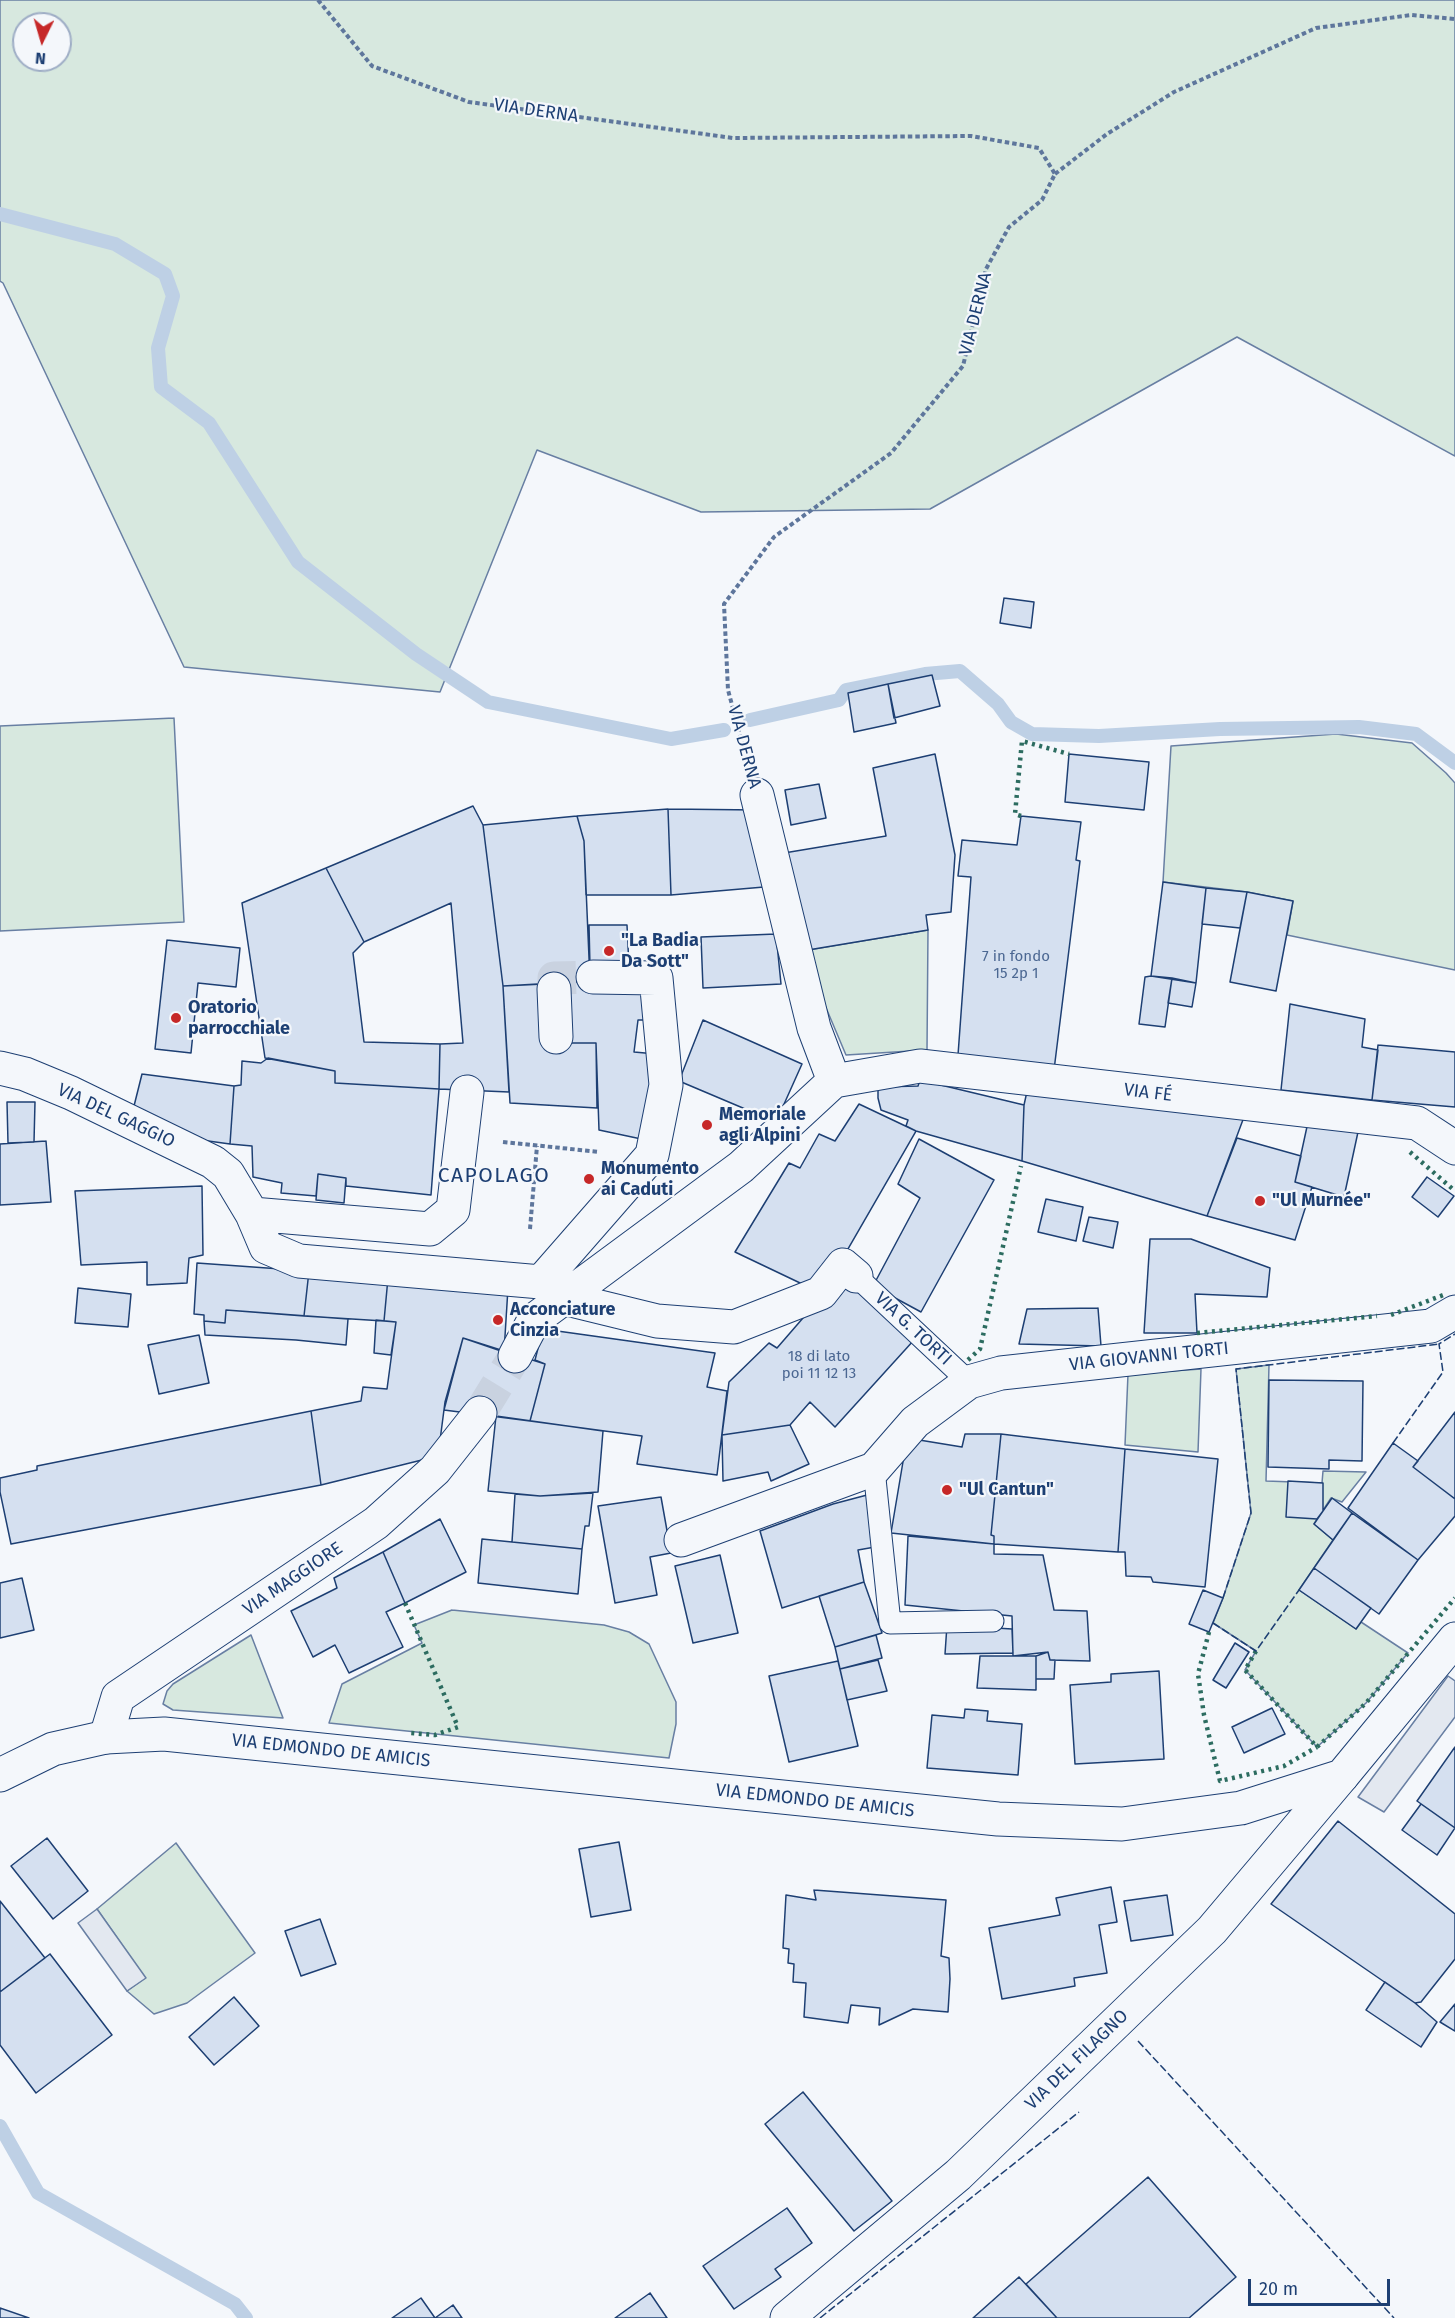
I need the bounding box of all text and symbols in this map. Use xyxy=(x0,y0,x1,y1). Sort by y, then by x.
north arrow xyxy=(12,12,72,72)
text: N xyxy=(34,49,47,68)
street label: VIA DERNA xyxy=(492,94,580,128)
street label: VIA DERNA xyxy=(955,270,997,358)
street label: VIA DERNA xyxy=(723,703,765,791)
place label: "La Badia Da Sott" xyxy=(621,930,699,972)
marker: "La Badia Da Sott" xyxy=(602,944,616,958)
house number: 7 in fondo 15 2p 1 xyxy=(982,948,1050,983)
place label: Oratorio parrocchiale xyxy=(188,997,290,1040)
marker: Oratorio parrocchiale xyxy=(169,1011,183,1025)
street label: VIA DEL GAGGIO xyxy=(54,1079,178,1153)
street label: VIA FÉ xyxy=(1122,1079,1174,1107)
place label: Memoriale agli Alpini xyxy=(719,1104,806,1146)
marker: Memoriale agli Alpini xyxy=(700,1118,714,1132)
place label: Monumento ai Caduti xyxy=(601,1158,699,1200)
district label: CAPOLAGO xyxy=(438,1163,550,1189)
marker: Monumento ai Caduti xyxy=(582,1172,596,1186)
place label: "Ul Murnée" xyxy=(1272,1190,1371,1212)
marker: "Ul Murnée" xyxy=(1253,1194,1267,1208)
street label: VIA G. TORTI xyxy=(870,1288,956,1370)
place label: Acconciature Cinzia xyxy=(510,1299,615,1342)
marker: Acconciature Cinzia xyxy=(491,1313,505,1327)
street label: VIA GIOVANNI TORTI xyxy=(1068,1338,1230,1376)
house number: 18 di lato poi 11 12 13 xyxy=(782,1348,856,1383)
place label: "Ul Cantun" xyxy=(959,1479,1054,1501)
marker: "Ul Cantun" xyxy=(940,1483,954,1497)
street label: VIA MAGGIORE xyxy=(239,1538,347,1620)
street label: VIA EDMONDO DE AMICIS xyxy=(231,1730,431,1772)
street label: VIA EDMONDO DE AMICIS xyxy=(715,1780,915,1822)
street label: VIA DEL FILAGNO xyxy=(1021,2005,1133,2115)
scale bar xyxy=(1251,2267,1394,2305)
text: 20 m xyxy=(1259,2278,1298,2300)

